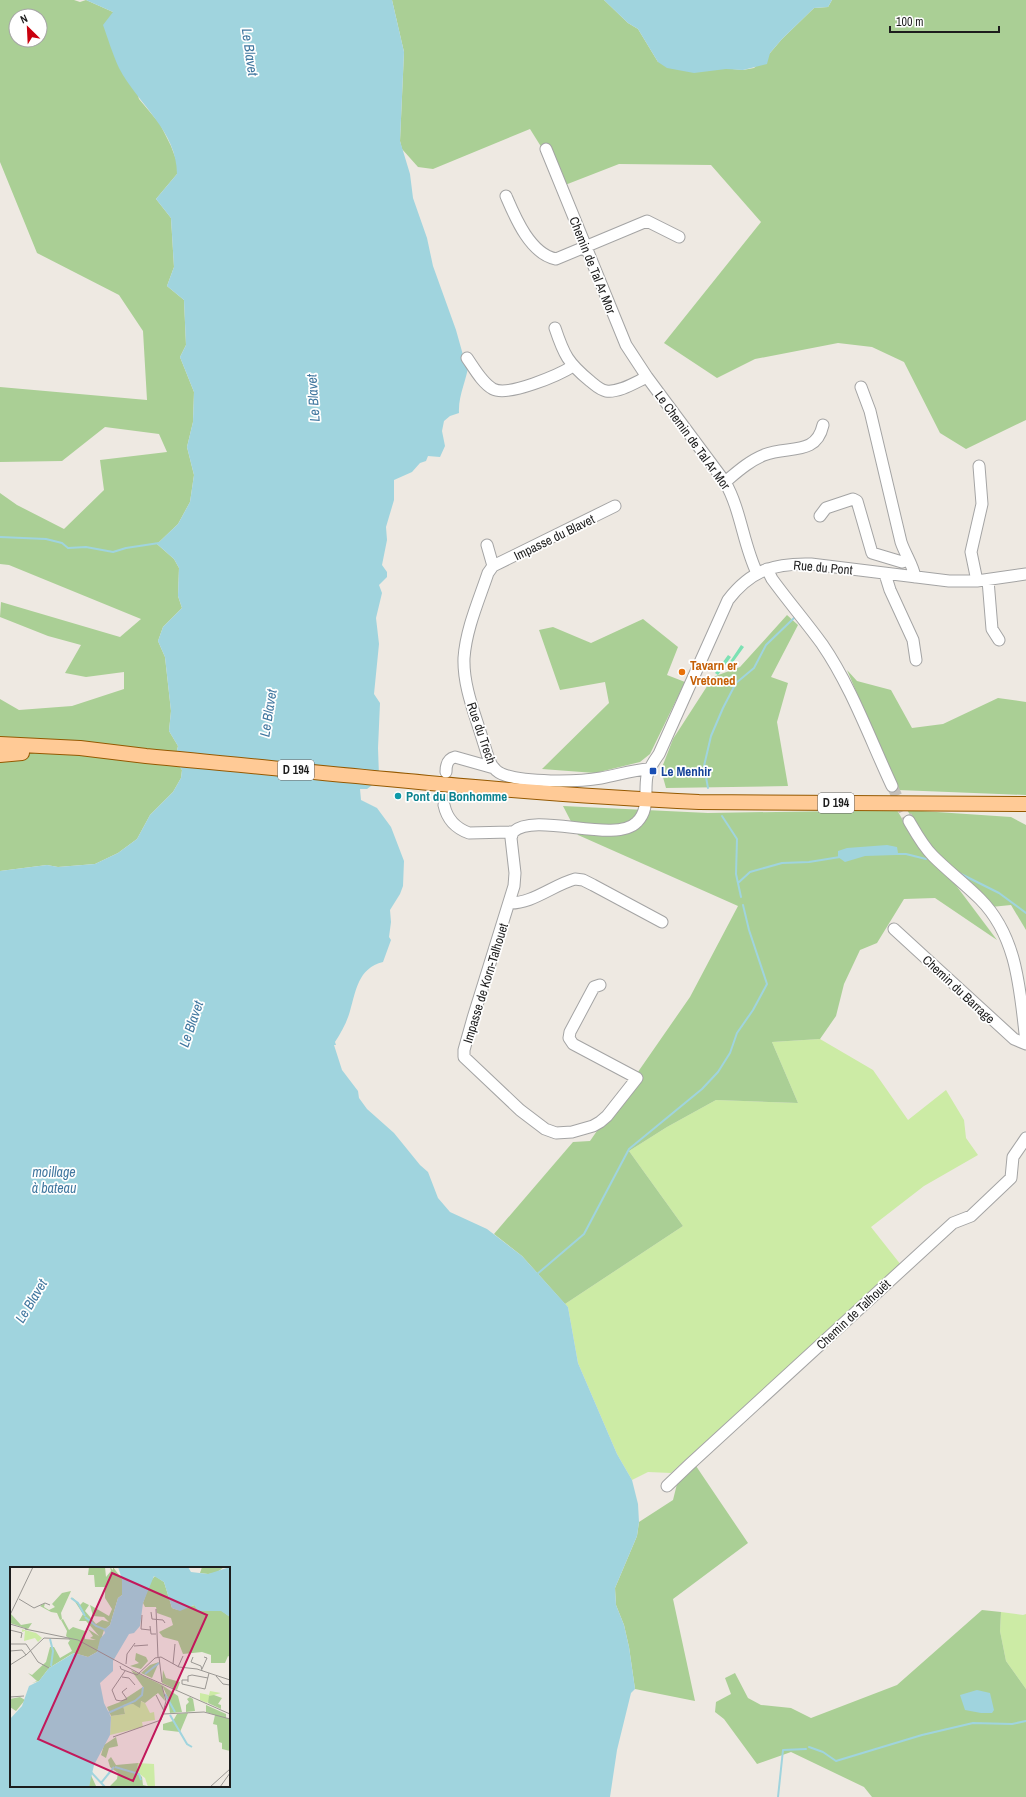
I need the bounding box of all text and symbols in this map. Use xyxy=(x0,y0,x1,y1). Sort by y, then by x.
north arrow xyxy=(8,8,48,48)
scale bar xyxy=(890,8,999,34)
text: N xyxy=(18,11,30,27)
text: 100 m xyxy=(896,14,923,30)
water label: Le Blavet xyxy=(238,27,262,78)
street label: Chemin de Tal Ar Mor xyxy=(565,214,620,317)
water label: Le Blavet xyxy=(302,373,324,423)
street label: Le Chemin de Tal Ar Mor xyxy=(651,388,734,493)
street label: Impasse du Blavet xyxy=(511,511,597,564)
street label: Rue du Pont xyxy=(793,556,853,579)
place label: Tavarn er Vretoned xyxy=(690,657,738,689)
marker: Tavarn er Vretoned xyxy=(677,667,687,677)
water label: Le Blavet xyxy=(255,687,281,738)
street label: Rue du Trech xyxy=(463,700,500,766)
road number: D 194 xyxy=(278,760,314,780)
place label: Le Menhir xyxy=(661,763,712,780)
marker: Le Menhir xyxy=(648,766,658,776)
place label: Pont du Bonhomme xyxy=(406,788,507,805)
marker: Pont du Bonhomme xyxy=(393,791,403,801)
road number: D 194 xyxy=(818,793,854,813)
street label: Impasse de Korn-Talhouet xyxy=(459,921,512,1045)
street label: Chemin du Barrage xyxy=(919,951,999,1027)
water label: Le Blavet xyxy=(175,998,208,1050)
water label: moillage à bateau xyxy=(32,1163,77,1197)
water label: Le Blavet xyxy=(11,1275,51,1326)
street label: Chemin de Talhouët xyxy=(813,1276,894,1353)
inset map xyxy=(10,1567,230,1787)

